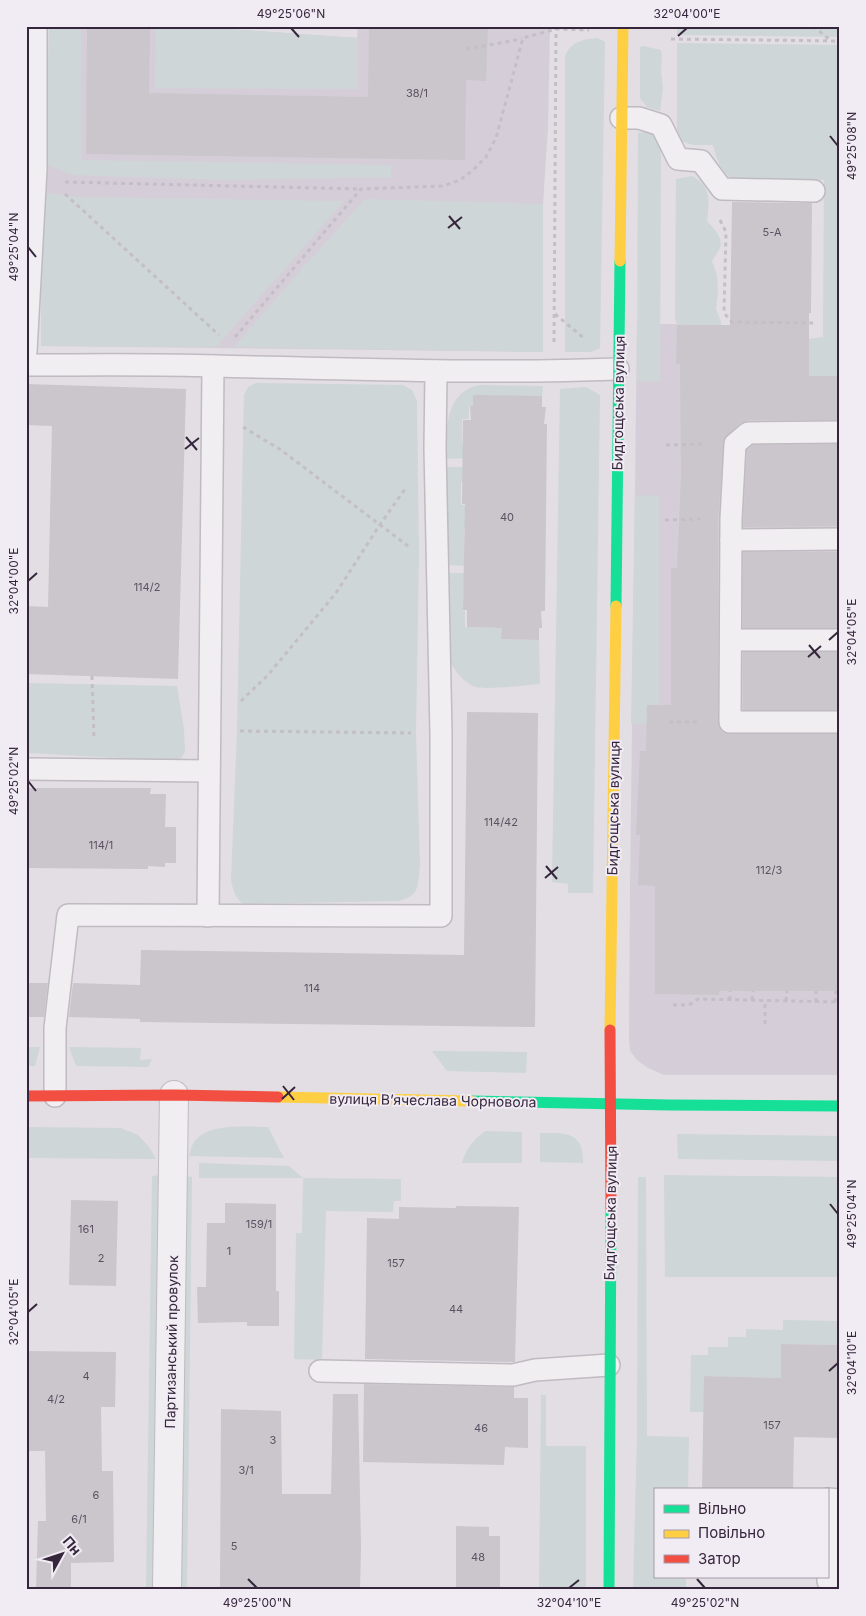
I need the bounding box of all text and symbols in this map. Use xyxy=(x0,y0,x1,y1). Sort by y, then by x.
text: 49°25'06"N xyxy=(257,6,325,21)
text: 32°04'00"E xyxy=(653,6,721,21)
house number: 38/1 xyxy=(406,86,428,100)
text: 49°25'08"N xyxy=(844,112,859,180)
text: 49°25'04"N xyxy=(6,213,21,281)
house number: 5-А xyxy=(763,225,782,239)
street label: Бидгощська вулиця xyxy=(608,335,628,471)
house number: 40 xyxy=(500,510,514,524)
text: 32°04'00"E xyxy=(6,547,21,615)
house number: 114/2 xyxy=(134,580,160,594)
text: 32°04'05"E xyxy=(844,599,859,665)
street label: Бидгощська вулиця xyxy=(603,740,623,876)
text: 49°25'02"N xyxy=(6,747,21,815)
house number: 114/42 xyxy=(484,815,518,829)
house number: 114/1 xyxy=(89,838,113,852)
house number: 112/3 xyxy=(756,863,782,877)
house number: 114 xyxy=(304,981,320,995)
street label: вулиця Вʼячеслава Чорновола xyxy=(329,1090,537,1110)
street label: Бидгощська вулиця xyxy=(600,1145,620,1281)
text: 49°25'04"N xyxy=(844,1180,859,1248)
house number: 159/1 xyxy=(246,1217,272,1231)
house number: 161 xyxy=(78,1222,94,1236)
house number: 1 xyxy=(227,1244,231,1258)
house number: 2 xyxy=(98,1251,104,1265)
street label: Партизанський провулок xyxy=(161,1255,181,1429)
house number: 157 xyxy=(387,1256,405,1270)
text: 32°04'05"E xyxy=(6,1279,21,1345)
house number: 44 xyxy=(449,1302,463,1316)
text: 32°04'10"E xyxy=(844,1331,859,1395)
house number: 4 xyxy=(82,1369,90,1383)
house number: 4/2 xyxy=(47,1392,65,1406)
house number: 157 xyxy=(763,1418,781,1432)
house number: 46 xyxy=(474,1421,488,1435)
house number: 3 xyxy=(270,1433,277,1447)
house number: 3/1 xyxy=(238,1463,254,1477)
house number: 6 xyxy=(93,1488,100,1502)
legend xyxy=(654,1488,828,1578)
text: Вільно xyxy=(698,1499,746,1518)
house number: 6/1 xyxy=(71,1512,87,1526)
text: Повільно xyxy=(698,1523,765,1542)
north arrow xyxy=(38,1528,88,1578)
text: Пн xyxy=(60,1533,85,1558)
house number: 5 xyxy=(231,1539,238,1553)
text: Затор xyxy=(698,1549,741,1568)
house number: 48 xyxy=(471,1550,485,1564)
text: 49°25'00"N xyxy=(223,1595,291,1610)
text: 32°04'10"E xyxy=(537,1595,601,1610)
text: 49°25'02"N xyxy=(671,1595,739,1610)

